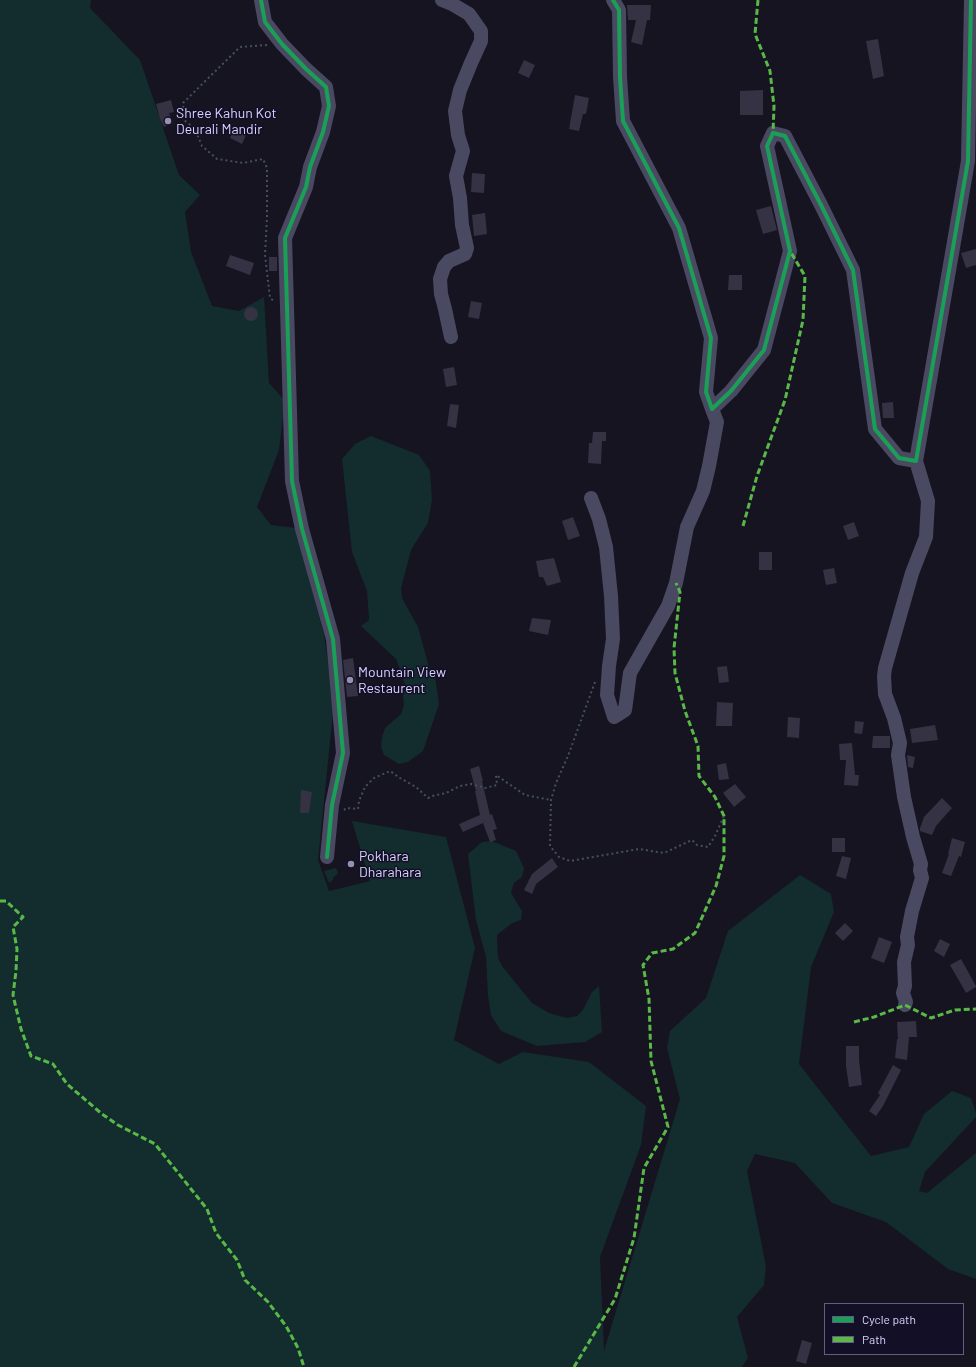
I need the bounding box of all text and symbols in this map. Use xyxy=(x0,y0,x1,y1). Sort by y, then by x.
place label: Shree Kahun Kot Deurali Mandir xyxy=(176,105,277,138)
marker: Shree Kahun Kot Deurali Mandir xyxy=(163,116,173,126)
place label: Mountain View Restaurent xyxy=(358,664,446,696)
marker: Mountain View Restaurent xyxy=(345,675,355,685)
place label: Pokhara Dharahara xyxy=(359,848,421,880)
marker: Pokhara Dharahara xyxy=(346,859,356,869)
legend xyxy=(824,1303,964,1355)
text: Cycle path xyxy=(862,1312,916,1326)
text: Path xyxy=(862,1332,886,1346)

